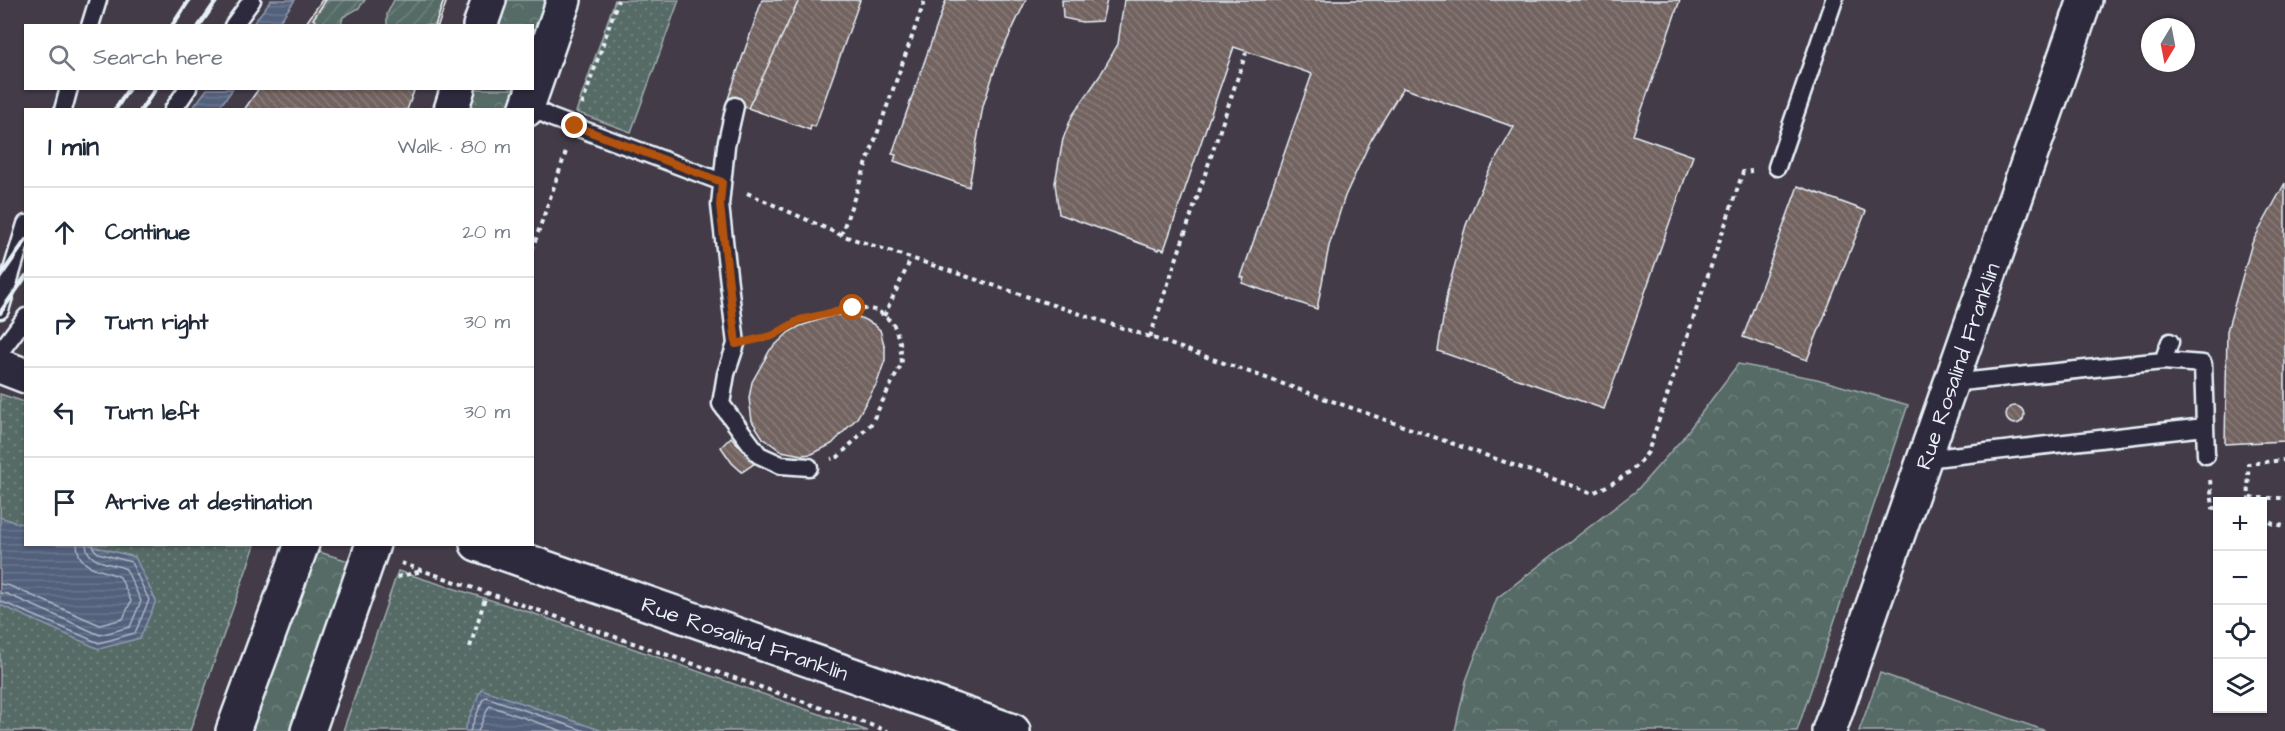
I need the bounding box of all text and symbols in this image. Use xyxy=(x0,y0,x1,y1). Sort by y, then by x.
north arrow xyxy=(2141,18,2195,72)
search box xyxy=(24,24,534,90)
icon: search xyxy=(45,41,78,74)
text: Search here xyxy=(93,42,223,73)
route end xyxy=(561,112,587,138)
text: 1 min xyxy=(48,129,99,165)
text: Walk · 80 m xyxy=(398,133,510,161)
icon: ahead xyxy=(48,216,81,249)
text: Continue xyxy=(105,217,190,248)
text: 20 m xyxy=(462,218,510,246)
street label: Rue Rosalind Franklin xyxy=(1909,259,2008,474)
route start xyxy=(839,294,865,320)
icon: right xyxy=(48,306,81,339)
text: Turn right xyxy=(105,307,208,338)
text: 30 m xyxy=(464,308,510,336)
icon: left xyxy=(48,396,81,429)
text: Turn left xyxy=(105,397,199,428)
text: 30 m xyxy=(464,398,510,426)
icon: arrive xyxy=(48,486,81,519)
text: Arrive at destination xyxy=(105,487,312,518)
map controls xyxy=(2213,497,2267,713)
button: + xyxy=(2213,497,2267,551)
button: − xyxy=(2213,551,2267,605)
street label: Rue Rosalind Franklin xyxy=(637,590,852,689)
button: locate xyxy=(2213,605,2267,659)
button: layers xyxy=(2213,659,2267,713)

